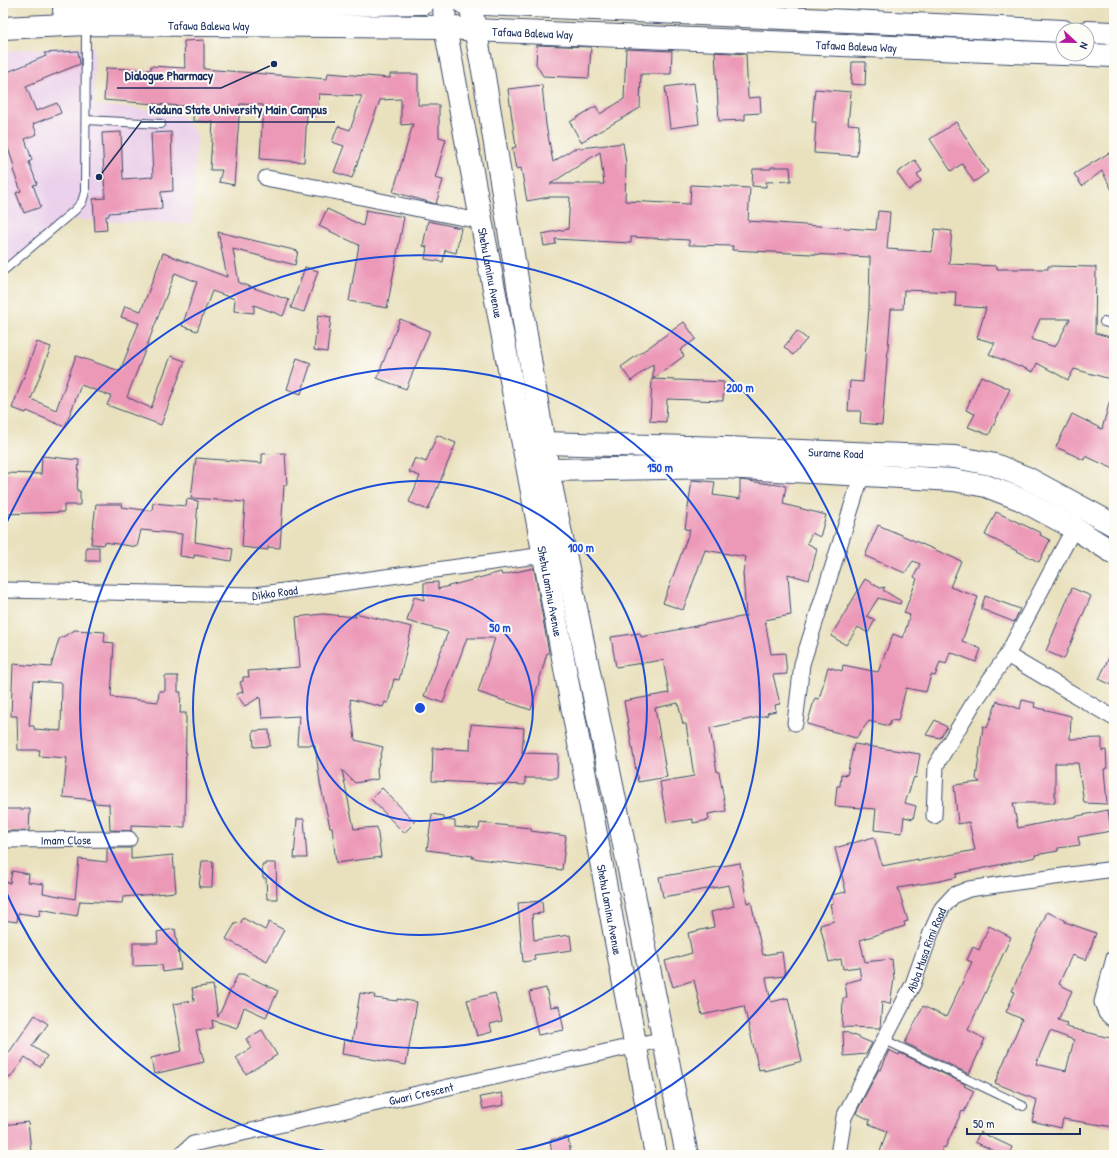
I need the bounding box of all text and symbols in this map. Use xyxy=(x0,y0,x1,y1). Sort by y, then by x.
street label: Tafawa Balewa Way xyxy=(168,16,250,34)
street label: Tafawa Balewa Way xyxy=(492,22,574,43)
north arrow xyxy=(1055,22,1095,62)
street label: Tafawa Balewa Way xyxy=(815,35,897,56)
text: N xyxy=(1077,40,1092,51)
callout: Dialogue Pharmacy xyxy=(117,63,221,88)
text: Dialogue Pharmacy xyxy=(125,66,214,85)
callout: Kaduna State University Main Campus xyxy=(141,97,335,122)
text: Kaduna State University Main Campus xyxy=(149,100,327,119)
street label: Shehu Laminu Avenue xyxy=(474,226,508,319)
text: 200 m xyxy=(726,379,754,396)
street label: Surame Road xyxy=(808,443,864,462)
text: 150 m xyxy=(647,459,673,476)
text: 100 m xyxy=(568,539,594,556)
street label: Shehu Laminu Avenue xyxy=(534,545,567,638)
street label: Dikko Road xyxy=(252,581,299,604)
text: 50 m xyxy=(489,619,511,636)
centre of rings xyxy=(413,701,427,715)
street label: Imam Close xyxy=(41,831,92,848)
street label: Shehu Laminu Avenue xyxy=(593,863,627,956)
street label: Abba Musa Rimi Road xyxy=(902,904,950,995)
street label: Gwari Crescent xyxy=(387,1078,456,1109)
scale bar xyxy=(967,1110,1080,1136)
text: 50 m xyxy=(973,1115,994,1132)

